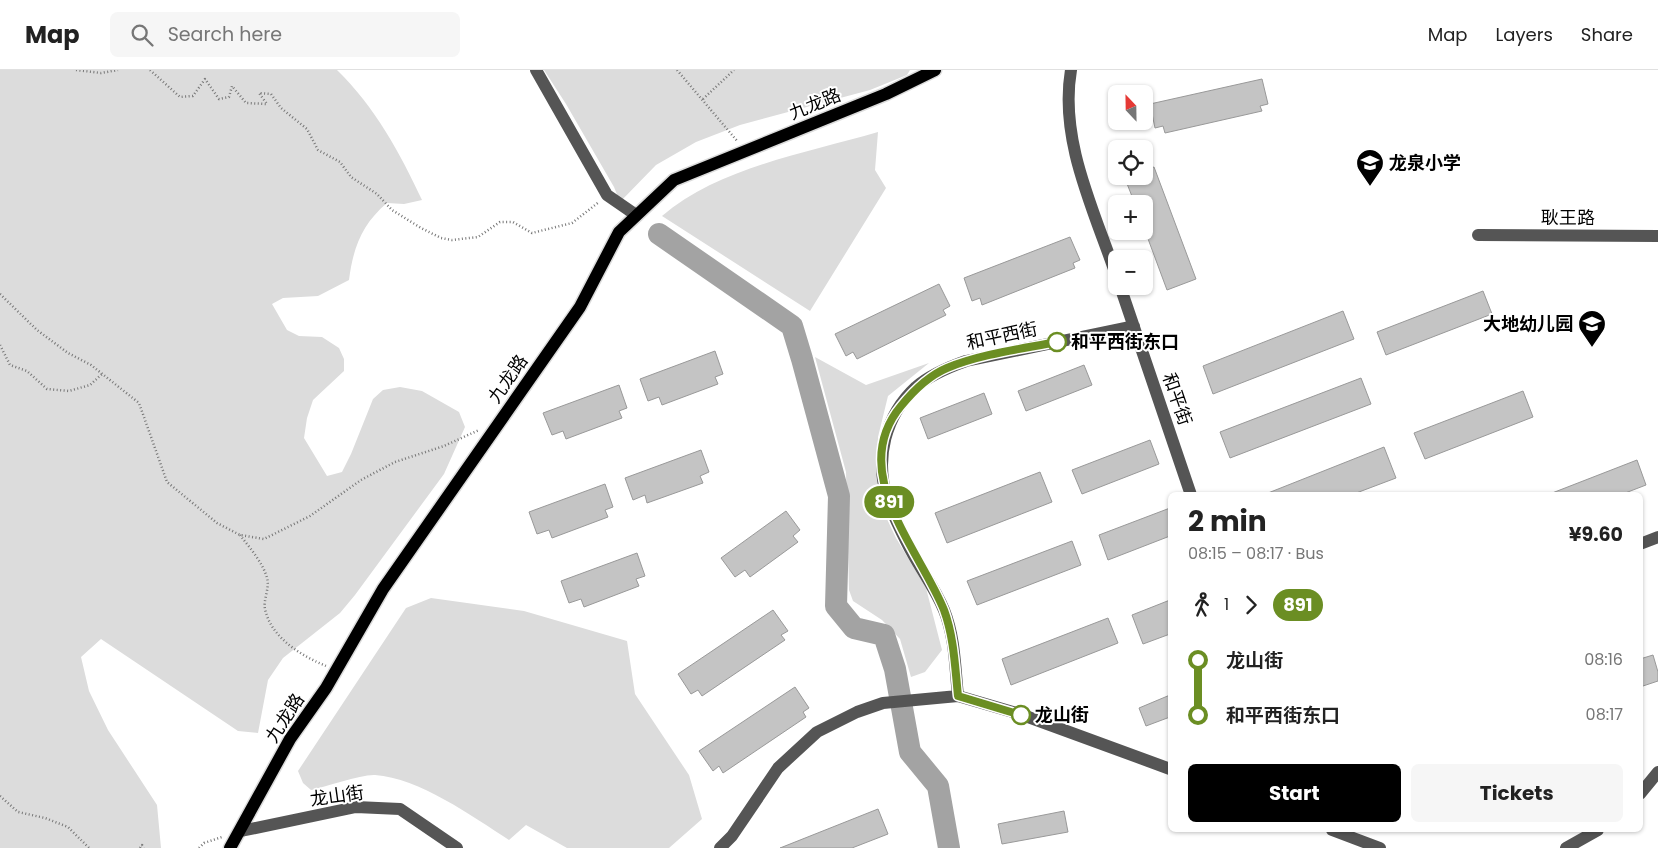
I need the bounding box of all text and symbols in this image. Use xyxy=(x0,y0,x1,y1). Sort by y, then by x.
search box xyxy=(110,12,460,57)
text: Map xyxy=(25,18,80,51)
icon: search xyxy=(128,21,156,49)
text: Search here xyxy=(168,21,282,48)
text: Map xyxy=(1428,22,1468,47)
text: Layers xyxy=(1496,22,1553,47)
text: Share xyxy=(1581,22,1633,47)
street label: 九龙路 xyxy=(785,82,845,125)
north arrow xyxy=(1108,85,1152,130)
map controls xyxy=(1108,85,1153,295)
button: locate xyxy=(1108,140,1153,185)
school or university icon: 龙泉小学 xyxy=(1355,148,1385,187)
place label: 龙泉小学 xyxy=(1389,150,1461,175)
button: + xyxy=(1108,195,1153,240)
street label: 耿王路 xyxy=(1541,205,1595,230)
button: − xyxy=(1108,250,1153,295)
school or university icon: 大地幼儿园 xyxy=(1577,309,1607,348)
place label: 大地幼儿园 xyxy=(1483,311,1573,336)
street label: 和平西街 xyxy=(964,316,1040,355)
place label: 和平西街东口 xyxy=(1071,329,1179,354)
marker: 和平西街东口 xyxy=(1047,332,1067,352)
street label: 九龙路 xyxy=(482,349,533,408)
street label: 和平街 xyxy=(1157,369,1198,428)
line badge: 891 xyxy=(860,486,918,518)
text: 891 xyxy=(874,489,904,514)
text: 2 min xyxy=(1188,502,1267,541)
text: ¥9.60 xyxy=(1569,521,1623,548)
text: 08:15 – 08:17 · Bus xyxy=(1188,542,1324,565)
icon: walk xyxy=(1188,591,1216,619)
icon: forward xyxy=(1237,591,1265,619)
text: 891 xyxy=(1283,592,1313,617)
text: 1 xyxy=(1224,593,1229,616)
text: 龙山街 xyxy=(1226,647,1283,674)
text: 08:16 xyxy=(1584,648,1623,671)
street label: 九龙路 xyxy=(259,688,310,747)
place label: 龙山街 xyxy=(1035,702,1089,727)
text: 和平西街东口 xyxy=(1226,702,1340,729)
text: 08:17 xyxy=(1586,703,1623,726)
marker: 龙山街 xyxy=(1011,705,1031,725)
button: Start xyxy=(1188,764,1401,822)
button: Tickets xyxy=(1411,764,1623,822)
street label: 龙山街 xyxy=(308,779,365,812)

